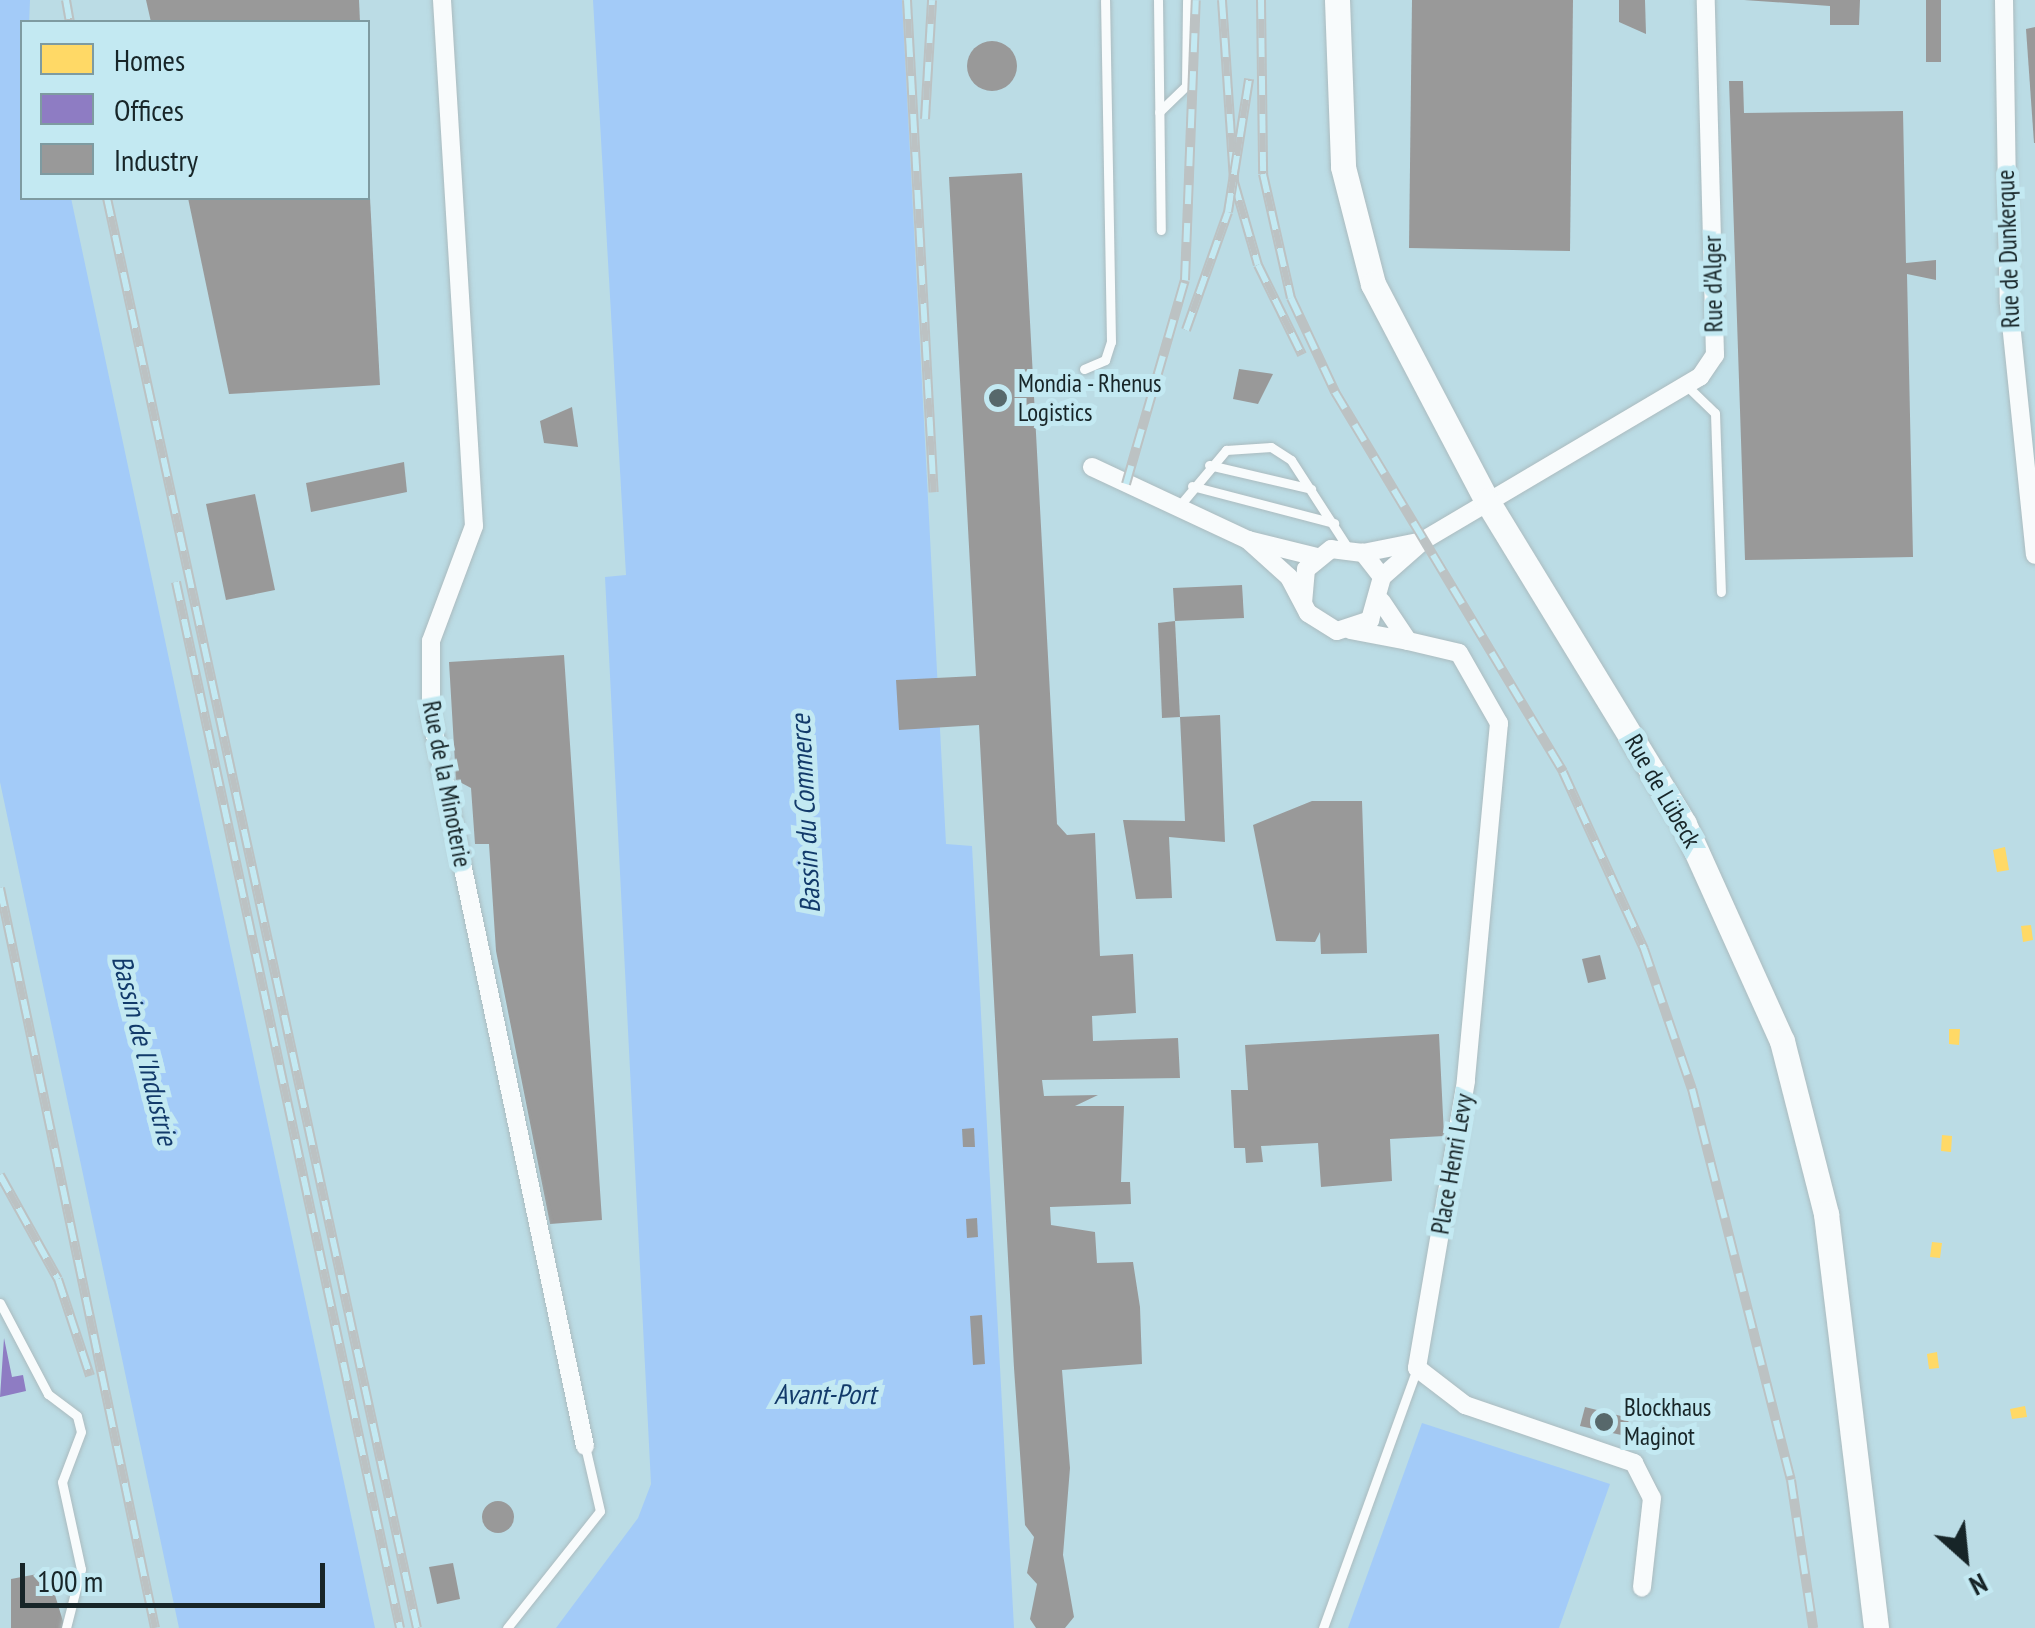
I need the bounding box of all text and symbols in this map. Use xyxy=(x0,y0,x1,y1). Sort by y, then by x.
legend xyxy=(20,20,370,200)
text: Homes xyxy=(114,40,185,79)
text: Offices xyxy=(114,90,184,129)
text: Industry xyxy=(114,140,198,179)
street label: Rue de Dunkerque xyxy=(1990,169,2026,329)
street label: Rue d'Alger xyxy=(1697,235,1729,333)
place label: Mondia - Rhenus Logistics xyxy=(1018,369,1163,428)
marker: Mondia - Rhenus Logistics xyxy=(987,387,1009,409)
street label: Rue de la Minoterie xyxy=(416,698,478,870)
water label: Bassin du Commerce xyxy=(783,714,827,914)
street label: Rue de Lübeck xyxy=(1619,729,1707,853)
water label: Bassin de l'Industrie xyxy=(105,952,185,1148)
street label: Place Henri Levy xyxy=(1425,1091,1479,1237)
water label: Avant-Port xyxy=(774,1377,876,1411)
place label: Blockhaus Maginot xyxy=(1624,1393,1711,1452)
marker: Blockhaus Maginot xyxy=(1593,1411,1615,1433)
north arrow xyxy=(1915,1508,2015,1608)
scale bar xyxy=(25,1543,330,1605)
text: 100 m xyxy=(37,1561,103,1600)
text: N xyxy=(1964,1565,1994,1605)

